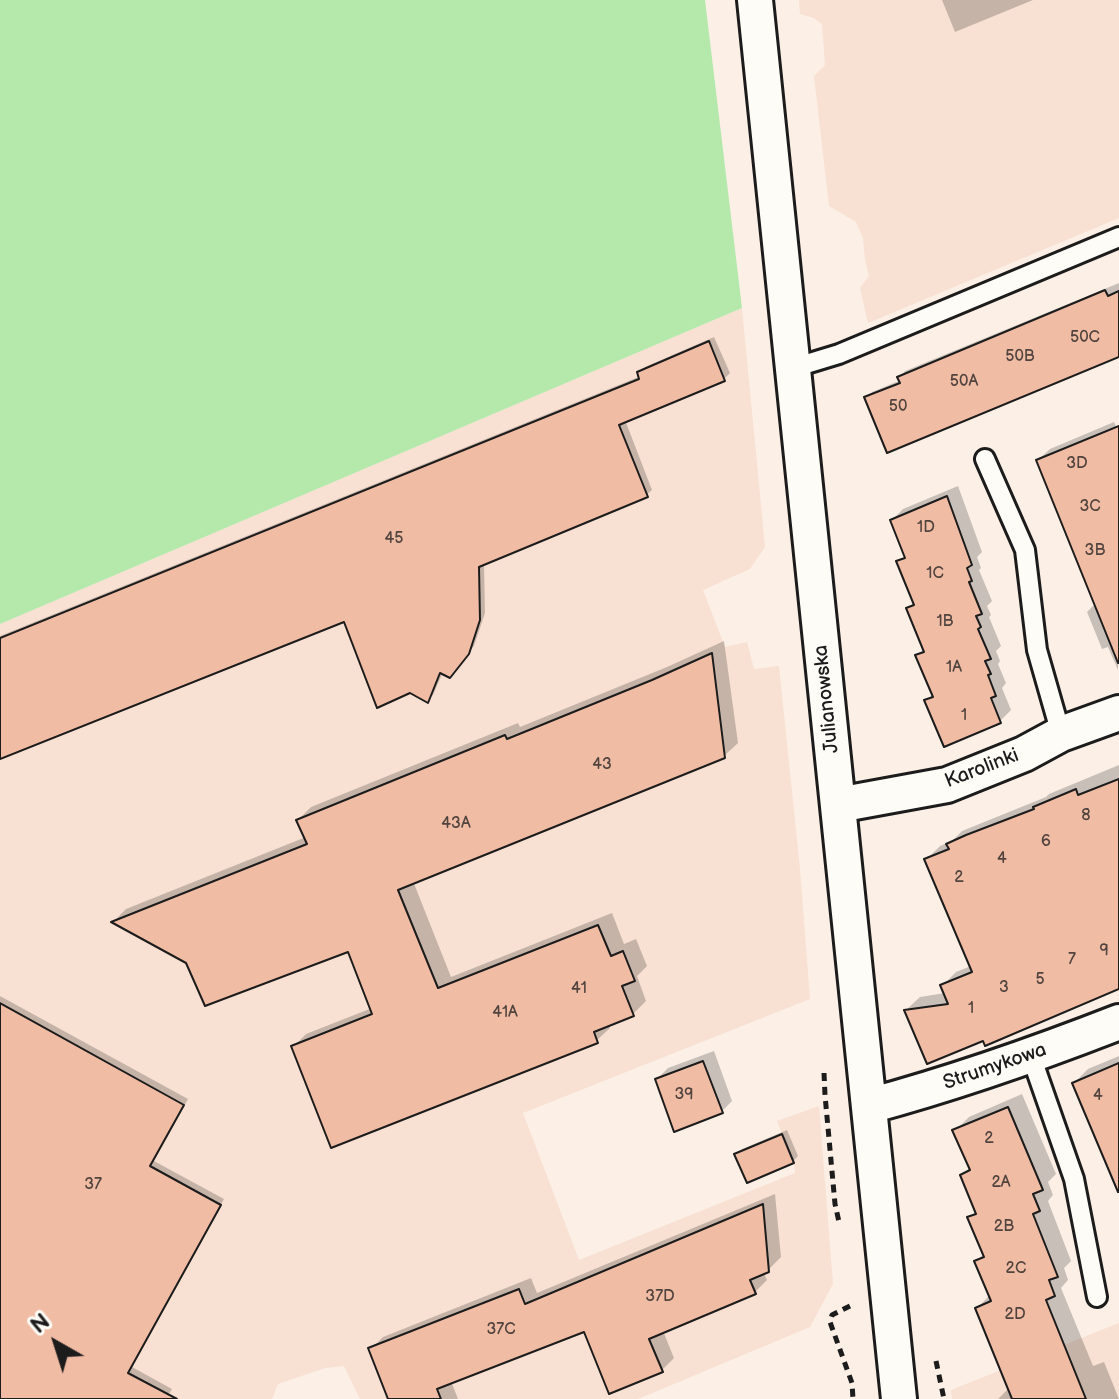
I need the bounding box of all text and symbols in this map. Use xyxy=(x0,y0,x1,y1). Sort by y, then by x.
house number: 50C xyxy=(1070,328,1100,348)
house number: 50B xyxy=(1005,347,1035,367)
house number: 50A xyxy=(950,372,978,392)
house number: 50 xyxy=(889,397,907,417)
house number: 3D xyxy=(1066,454,1088,474)
house number: 3C xyxy=(1079,497,1101,517)
house number: 1D xyxy=(917,518,935,538)
house number: 45 xyxy=(385,529,403,549)
house number: 3B xyxy=(1085,541,1105,561)
house number: 1C xyxy=(926,564,944,584)
house number: 1B xyxy=(936,612,954,632)
street label: Julianowska xyxy=(809,644,845,754)
house number: 1A xyxy=(946,658,962,678)
house number: 1 xyxy=(961,706,967,726)
street label: Karolinki xyxy=(942,744,1022,794)
house number: 43 xyxy=(592,755,612,775)
house number: 8 xyxy=(1081,806,1091,826)
house number: 43A xyxy=(441,814,471,834)
house number: 6 xyxy=(1041,832,1051,852)
house number: 4 xyxy=(997,849,1007,869)
house number: 2 xyxy=(954,868,964,888)
house number: 9 xyxy=(1099,941,1109,961)
house number: 7 xyxy=(1068,950,1076,970)
house number: 5 xyxy=(1035,970,1045,990)
house number: 3 xyxy=(999,978,1009,998)
house number: 41 xyxy=(571,979,587,999)
house number: 1 xyxy=(968,999,974,1019)
house number: 41A xyxy=(492,1003,518,1023)
street label: Strumykowa xyxy=(940,1038,1050,1096)
house number: 39 xyxy=(674,1085,694,1105)
house number: 4 xyxy=(1093,1086,1103,1106)
house number: 2 xyxy=(984,1129,994,1149)
house number: 2A xyxy=(991,1173,1011,1193)
house number: 37 xyxy=(84,1175,102,1195)
house number: 2B xyxy=(994,1217,1014,1237)
house number: 2C xyxy=(1006,1259,1026,1279)
house number: 37D xyxy=(645,1287,675,1307)
north arrow xyxy=(16,1303,96,1383)
house number: 2D xyxy=(1004,1305,1026,1325)
text: N xyxy=(26,1308,56,1340)
house number: 37C xyxy=(486,1320,516,1340)

